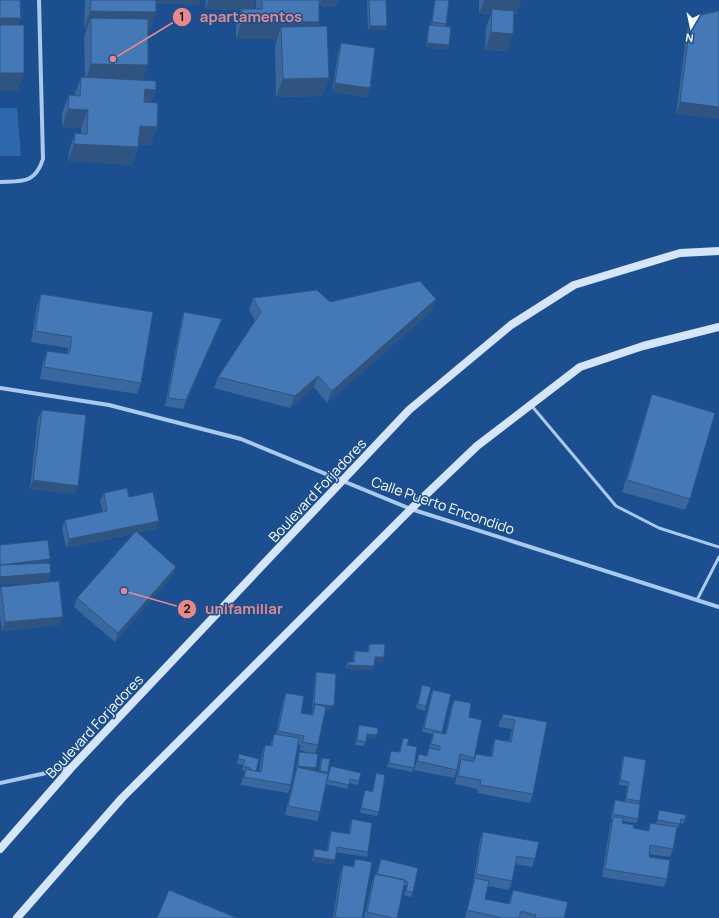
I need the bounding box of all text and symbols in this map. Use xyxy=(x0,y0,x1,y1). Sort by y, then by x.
callout: apartamentos xyxy=(172,3,310,30)
text: apartamentos xyxy=(200,6,302,27)
text: 1 xyxy=(179,8,185,25)
north arrow xyxy=(671,8,711,48)
text: N xyxy=(684,30,694,46)
street label: Boulevard Forjadores xyxy=(264,434,370,546)
street label: Calle Puerto Encondido xyxy=(369,472,517,538)
callout: unifamiliar xyxy=(177,596,291,623)
text: unifamiliar xyxy=(205,598,283,619)
text: 2 xyxy=(183,600,191,617)
street label: Boulevard Forjadores xyxy=(41,670,147,782)

